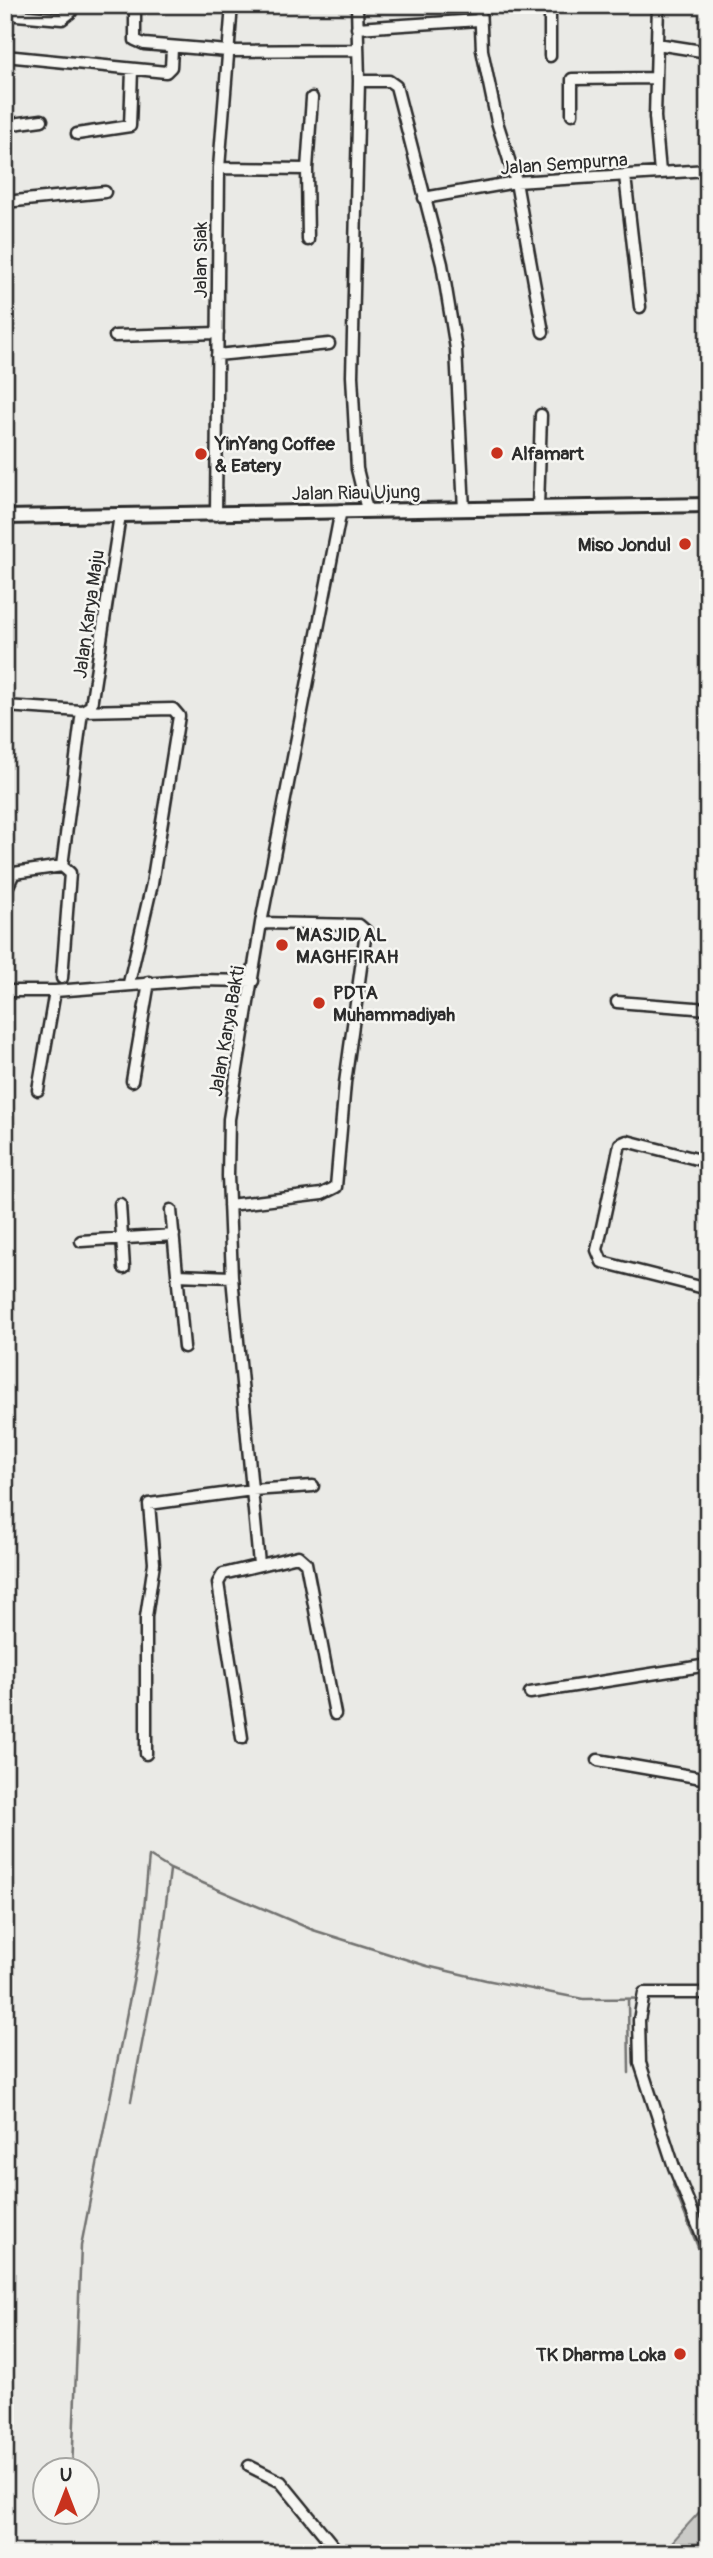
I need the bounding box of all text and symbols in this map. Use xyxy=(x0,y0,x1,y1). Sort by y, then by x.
street label: Jalan Sempurna xyxy=(500,148,629,180)
street label: Jalan Siak xyxy=(189,222,213,298)
place label: YinYang Coffee & Eatery xyxy=(214,432,336,478)
place label: Alfamart xyxy=(511,442,585,466)
marker: Alfamart xyxy=(489,445,505,461)
marker: YinYang Coffee & Eatery xyxy=(193,446,209,462)
street label: Jalan Riau Ujung xyxy=(292,480,420,506)
place label: Miso Jondul xyxy=(578,533,671,557)
marker: Miso Jondul xyxy=(677,536,693,552)
street label: Jalan Karya Maju xyxy=(68,548,110,680)
place label: MASJID AL MAGHFIRAH xyxy=(296,923,398,969)
marker: MASJID AL MAGHFIRAH xyxy=(274,937,290,953)
street label: Jalan Karya Bakti xyxy=(204,964,250,1098)
place label: PDTA Muhammadiyah xyxy=(333,981,455,1027)
marker: PDTA Muhammadiyah xyxy=(311,995,327,1011)
place label: TK Dharma Loka xyxy=(535,2343,666,2367)
marker: TK Dharma Loka xyxy=(672,2346,688,2362)
north arrow xyxy=(32,2456,102,2526)
text: U xyxy=(60,2463,72,2487)

